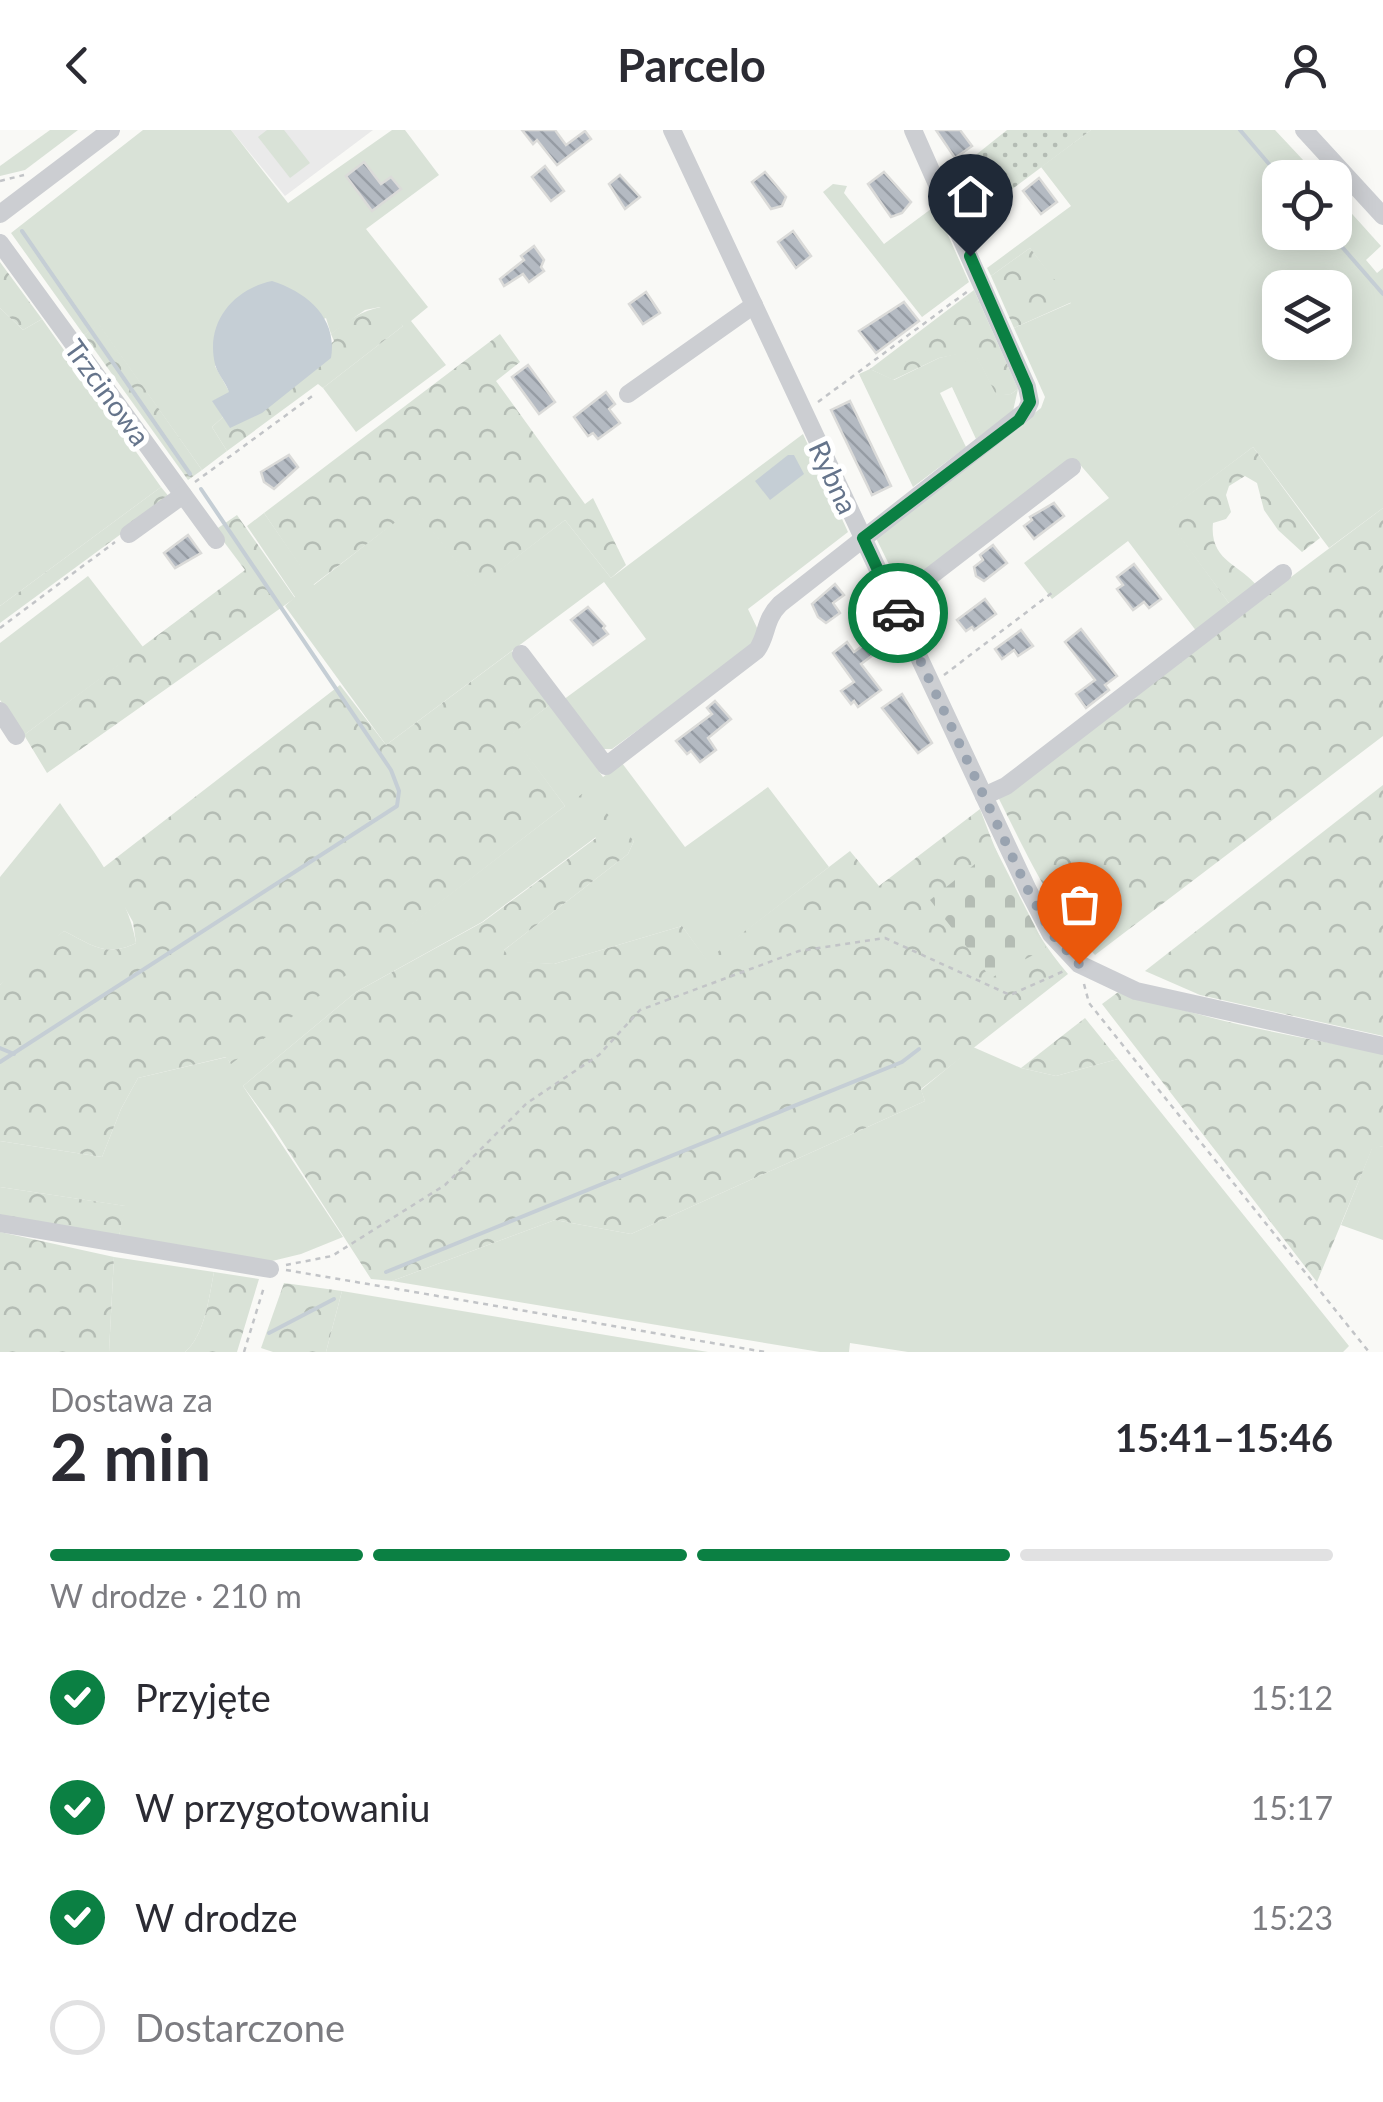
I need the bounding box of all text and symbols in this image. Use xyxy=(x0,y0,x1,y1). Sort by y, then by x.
icon: back xyxy=(50,38,105,93)
text: Parcelo xyxy=(617,38,766,92)
icon: person xyxy=(1278,38,1333,93)
pin xyxy=(928,154,1013,257)
map controls xyxy=(1262,160,1352,360)
button: locate xyxy=(1262,160,1352,250)
icon: home xyxy=(943,169,998,224)
button: layers xyxy=(1262,270,1352,360)
street label: Trzcinowa xyxy=(58,332,158,452)
street label: Rybna xyxy=(802,435,866,519)
courier xyxy=(848,563,948,663)
icon: car xyxy=(871,586,926,641)
pin xyxy=(1037,862,1122,965)
icon: bag xyxy=(1052,877,1107,932)
text: Dostawa za xyxy=(50,1380,213,1419)
text: 15:41–15:46 xyxy=(1115,1414,1333,1460)
text: 2 min xyxy=(50,1417,211,1495)
text: W drodze · 210 m xyxy=(50,1576,302,1615)
icon: check xyxy=(50,1670,105,1725)
text: Przyjęte xyxy=(135,1674,271,1720)
text: 15:12 xyxy=(1251,1678,1333,1717)
icon: check xyxy=(50,1780,105,1835)
text: W przygotowaniu xyxy=(135,1784,431,1830)
text: 15:17 xyxy=(1251,1788,1333,1827)
icon: check xyxy=(50,1890,105,1945)
text: W drodze xyxy=(135,1894,298,1940)
text: 15:23 xyxy=(1251,1898,1333,1937)
text: Dostarczone xyxy=(135,2004,345,2050)

